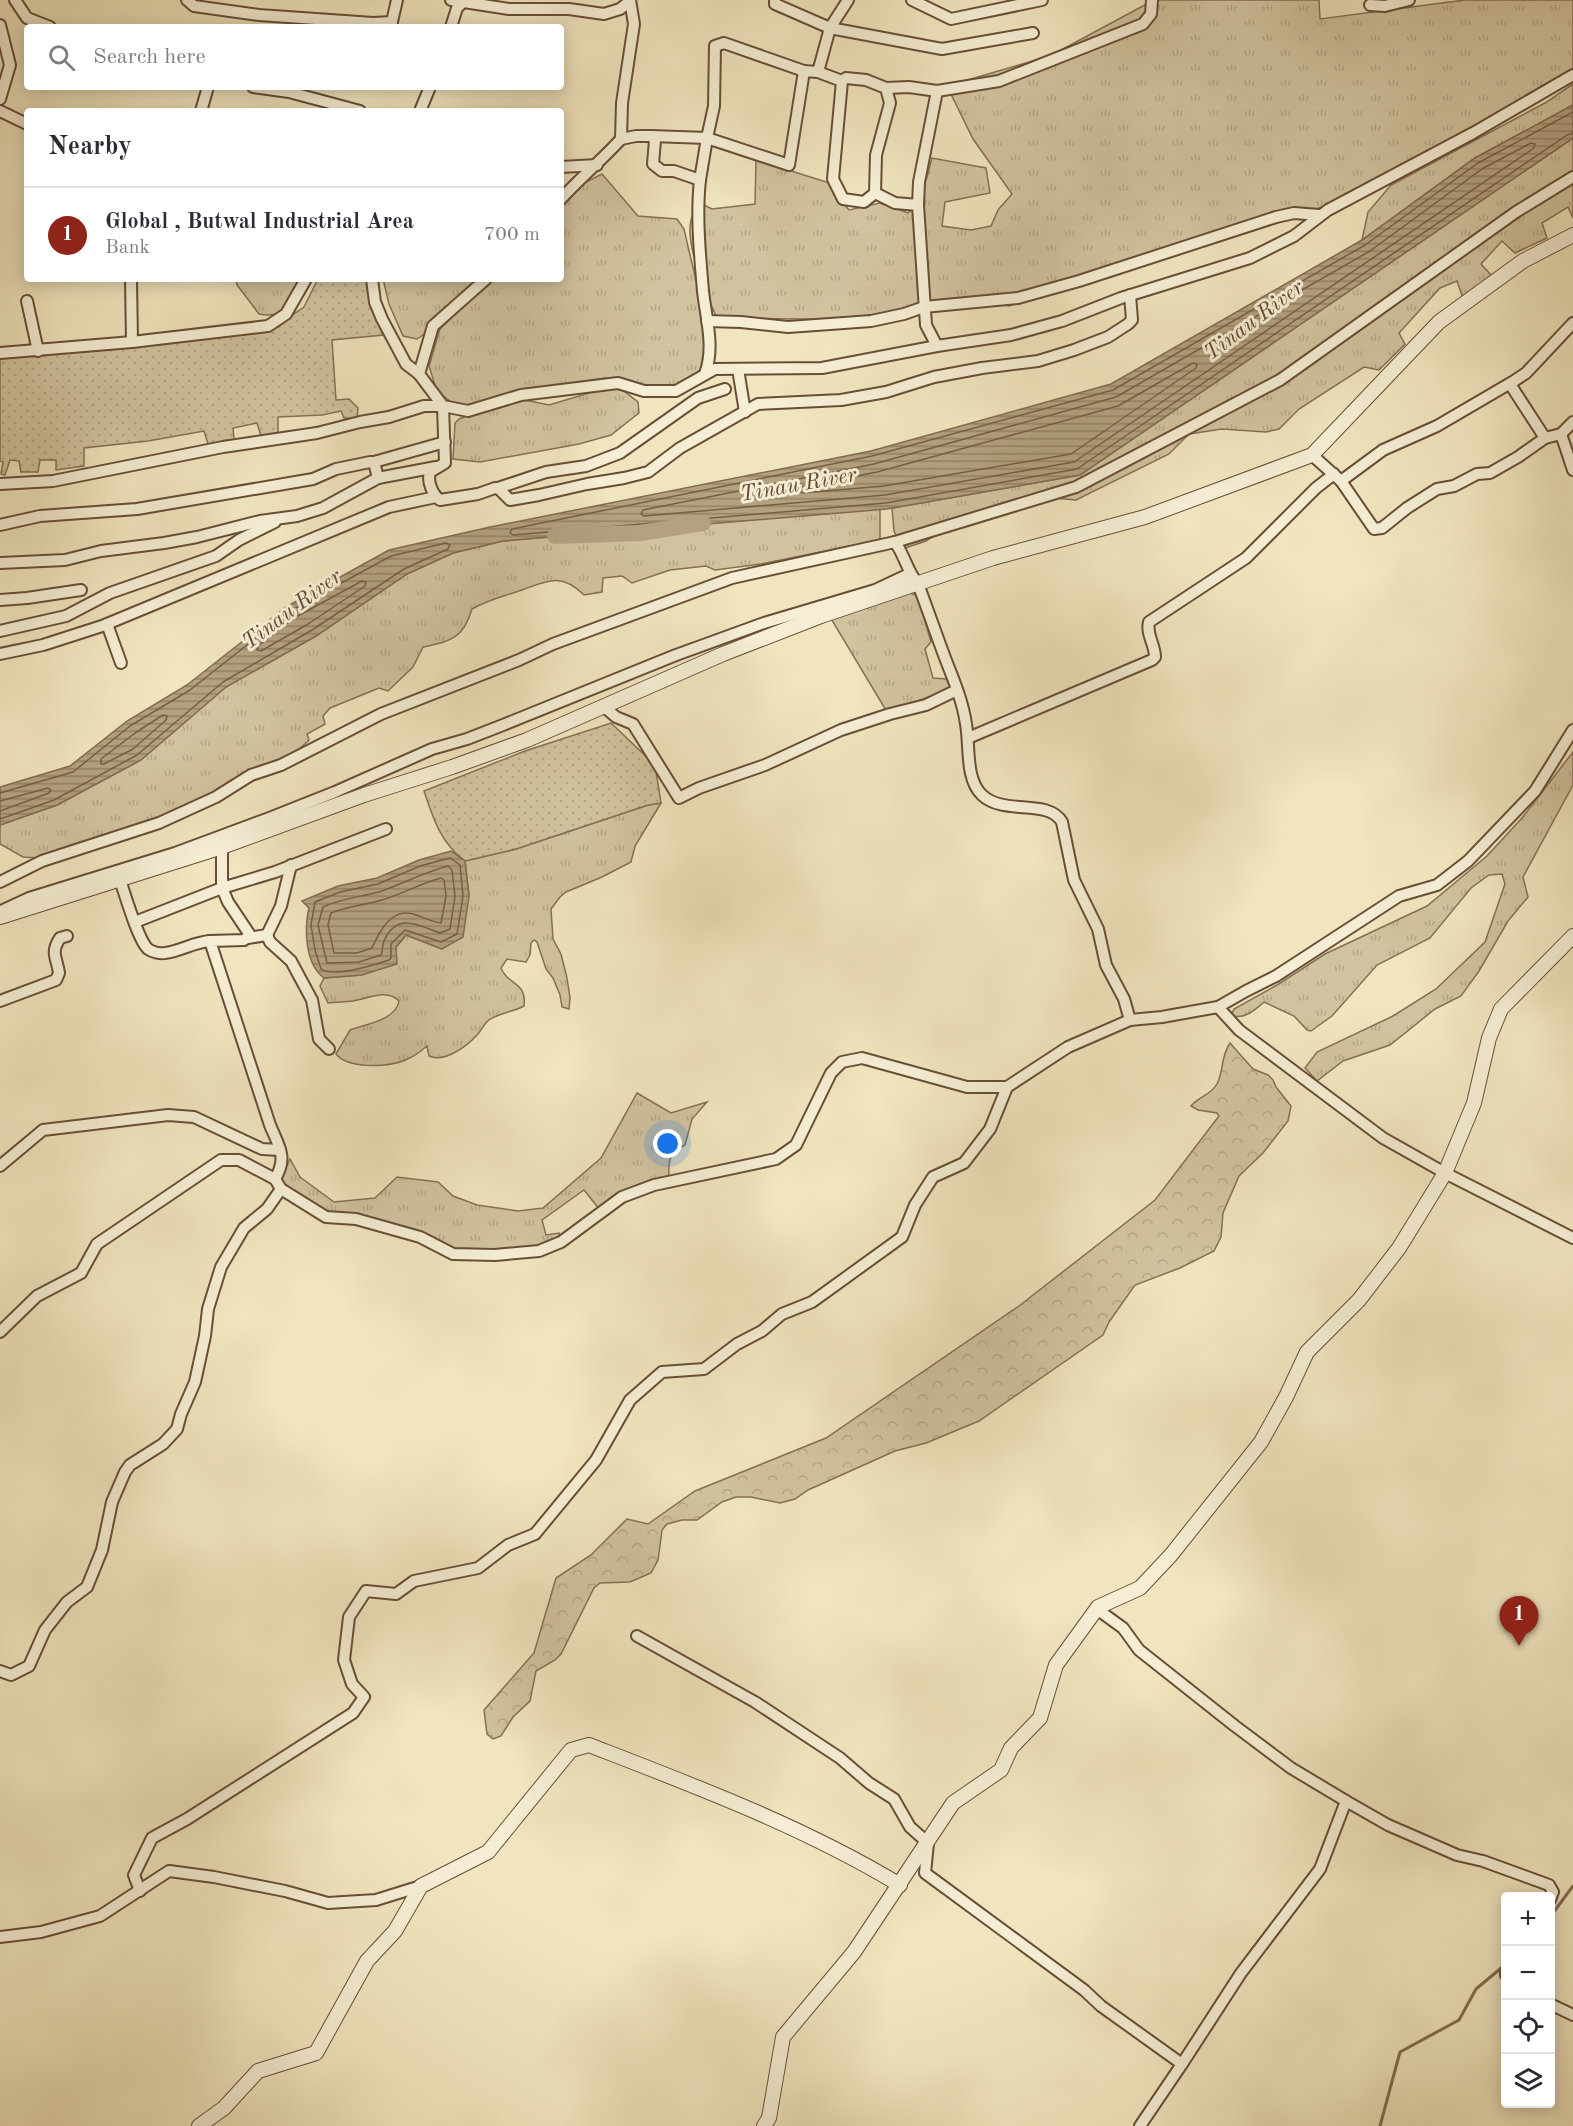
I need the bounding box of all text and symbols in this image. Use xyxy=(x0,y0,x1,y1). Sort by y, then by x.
search box xyxy=(24,24,564,90)
icon: search xyxy=(45,41,78,74)
text: Search here xyxy=(93,46,206,68)
text: Nearby xyxy=(48,134,132,160)
text: Global , Butwal Industrial Area xyxy=(105,211,414,233)
text: 1 xyxy=(62,225,73,245)
text: 700 m xyxy=(484,225,540,245)
text: Bank xyxy=(105,238,150,258)
water label: Tinau River xyxy=(1201,276,1308,365)
water label: Tinau River xyxy=(738,464,859,506)
water label: Tinau River xyxy=(239,565,346,654)
your location xyxy=(653,1129,682,1158)
pin: 1 xyxy=(1500,1596,1538,1646)
map controls xyxy=(1501,1892,1555,2108)
button: + xyxy=(1501,1892,1555,1946)
button: − xyxy=(1501,1946,1555,2000)
button: locate xyxy=(1501,2000,1555,2054)
button: layers xyxy=(1501,2054,1555,2108)

